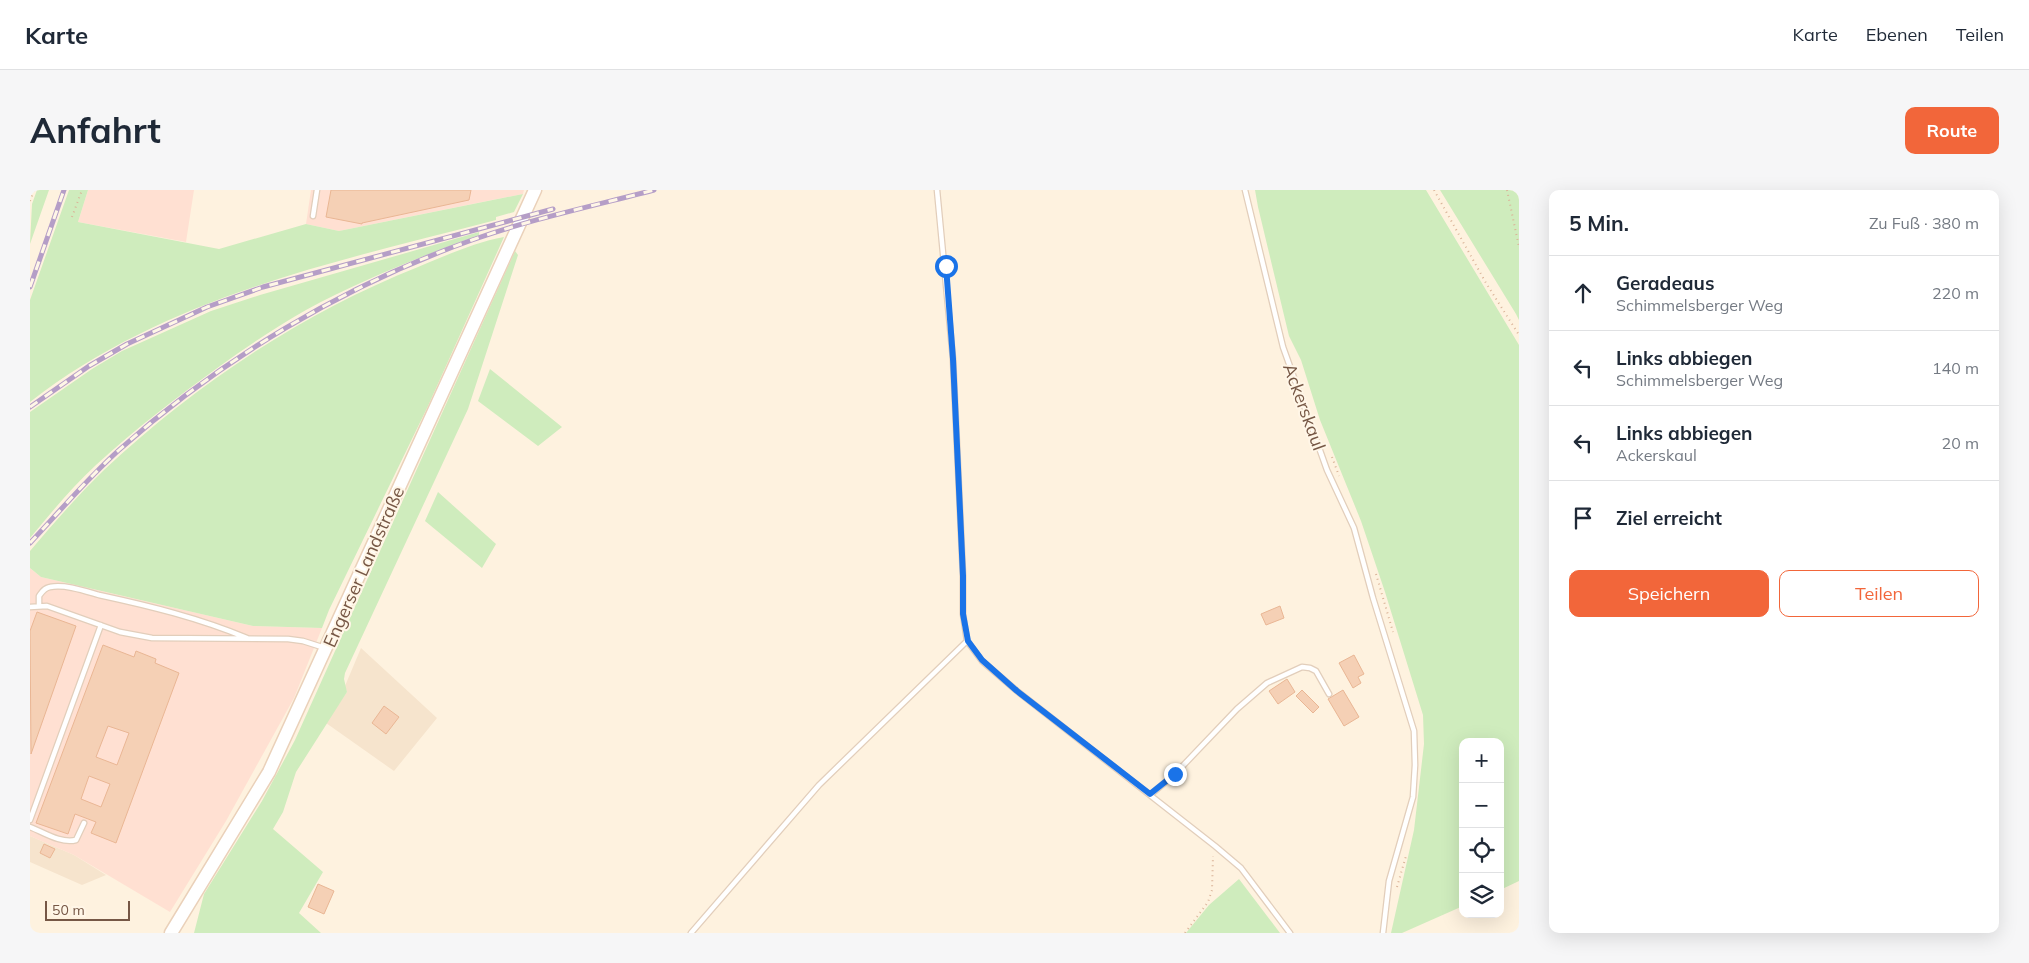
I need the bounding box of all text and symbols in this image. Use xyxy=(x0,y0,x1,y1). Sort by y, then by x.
text: Karte xyxy=(25,20,88,50)
text: Karte xyxy=(1792,23,1838,46)
text: Ebenen xyxy=(1866,23,1928,46)
text: Teilen xyxy=(1956,23,2004,46)
button: Route xyxy=(1905,107,1999,154)
text: Anfahrt xyxy=(30,108,161,152)
text: 5 Min. xyxy=(1569,210,1629,236)
text: Zu Fuß · 380 m xyxy=(1869,213,1979,233)
route start xyxy=(935,255,958,278)
text: Geradeaus xyxy=(1616,271,1714,295)
icon: ahead xyxy=(1569,279,1597,307)
text: 220 m xyxy=(1932,283,1979,303)
text: Schimmelsberger Weg xyxy=(1616,295,1783,315)
text: Links abbiegen xyxy=(1616,346,1753,370)
icon: left xyxy=(1569,354,1597,382)
text: 140 m xyxy=(1932,358,1979,378)
street label: Ackerskaul xyxy=(1278,360,1331,453)
text: Schimmelsberger Weg xyxy=(1616,370,1783,390)
text: Links abbiegen xyxy=(1616,421,1753,445)
icon: left xyxy=(1569,429,1597,457)
text: 20 m xyxy=(1942,433,1979,453)
text: Ackerskaul xyxy=(1616,445,1697,465)
street label: Engerser Landstraße xyxy=(318,483,409,651)
icon: arrive xyxy=(1569,504,1597,532)
text: Ziel erreicht xyxy=(1616,506,1722,530)
button: Speichern xyxy=(1569,570,1769,617)
button: Teilen xyxy=(1779,570,1979,617)
map controls xyxy=(1459,738,1504,918)
button: + xyxy=(1459,738,1504,783)
route end xyxy=(1164,763,1187,786)
button: − xyxy=(1459,783,1504,828)
button: locate xyxy=(1459,828,1504,873)
button: layers xyxy=(1459,873,1504,918)
scale bar xyxy=(45,898,130,921)
text: 50 m xyxy=(52,901,85,919)

